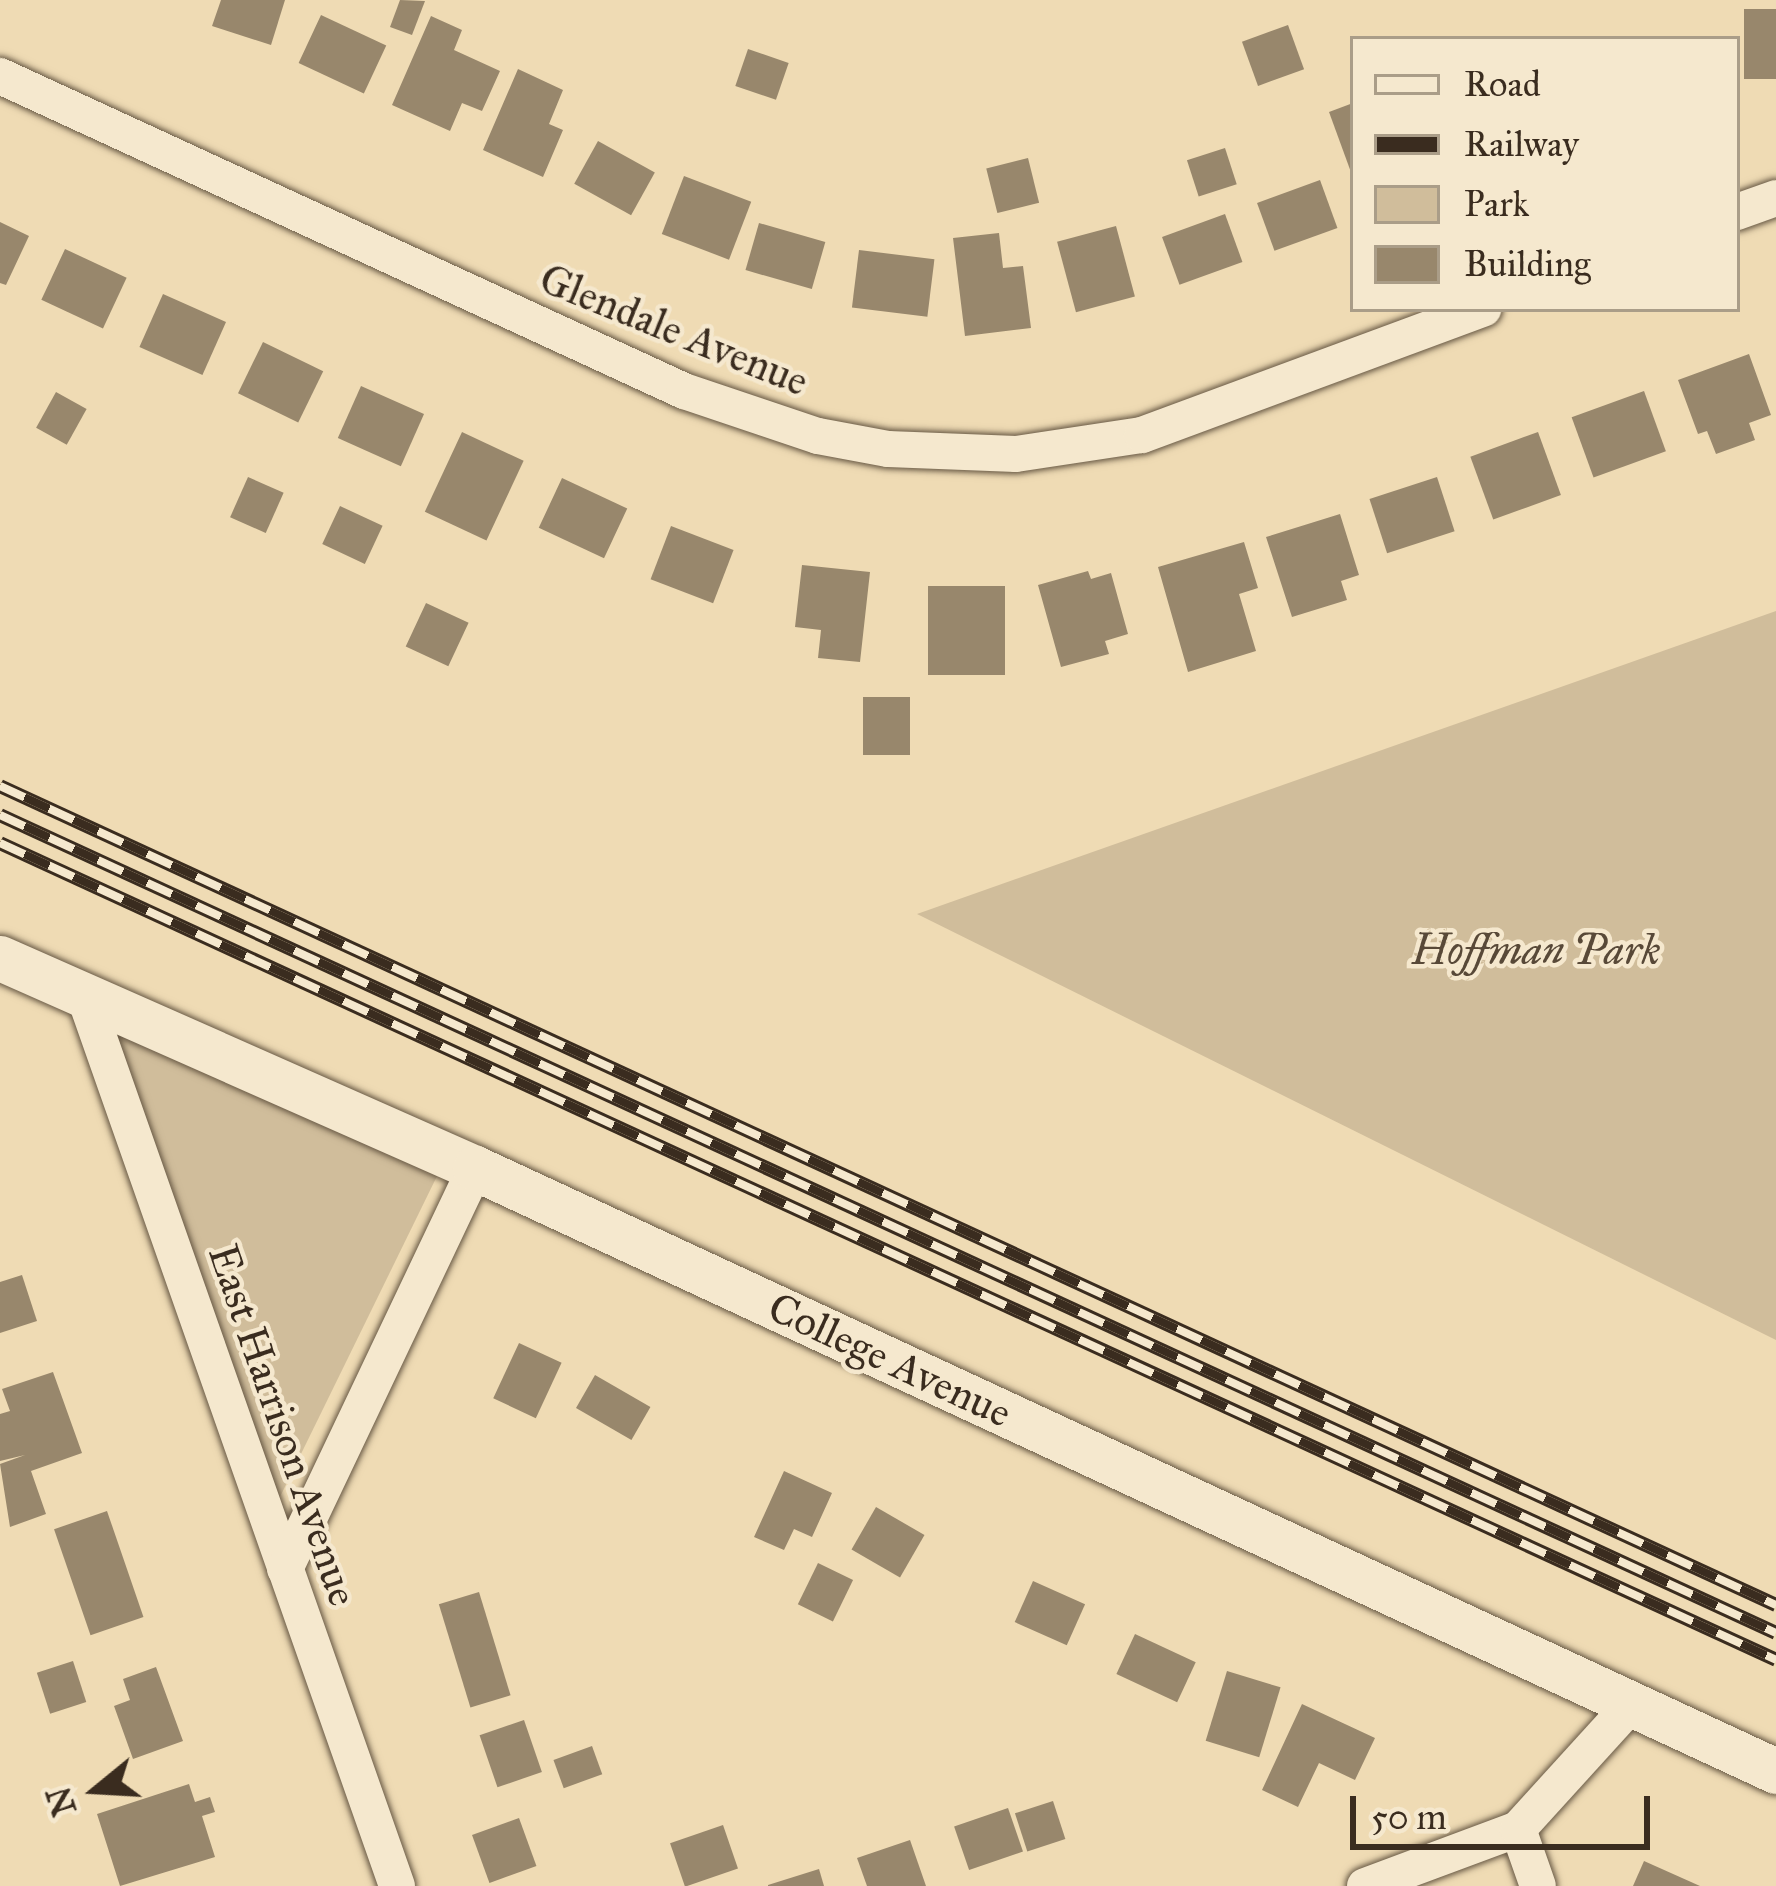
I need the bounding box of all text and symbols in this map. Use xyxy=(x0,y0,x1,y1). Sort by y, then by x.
legend xyxy=(1350,36,1740,312)
text: Road xyxy=(1464,62,1541,106)
text: Railway xyxy=(1464,122,1579,166)
text: Park xyxy=(1464,182,1529,226)
text: Building xyxy=(1464,242,1591,286)
street label: Glendale Avenue xyxy=(533,253,815,407)
park label: Hoffman Park xyxy=(1411,925,1661,975)
street label: East Harrison Avenue xyxy=(198,1238,368,1612)
street label: College Avenue xyxy=(761,1282,1019,1438)
north arrow xyxy=(36,1730,156,1850)
scale bar xyxy=(1356,1772,1656,1846)
text: N xyxy=(38,1782,85,1821)
text: 50 m xyxy=(1371,1795,1447,1839)

